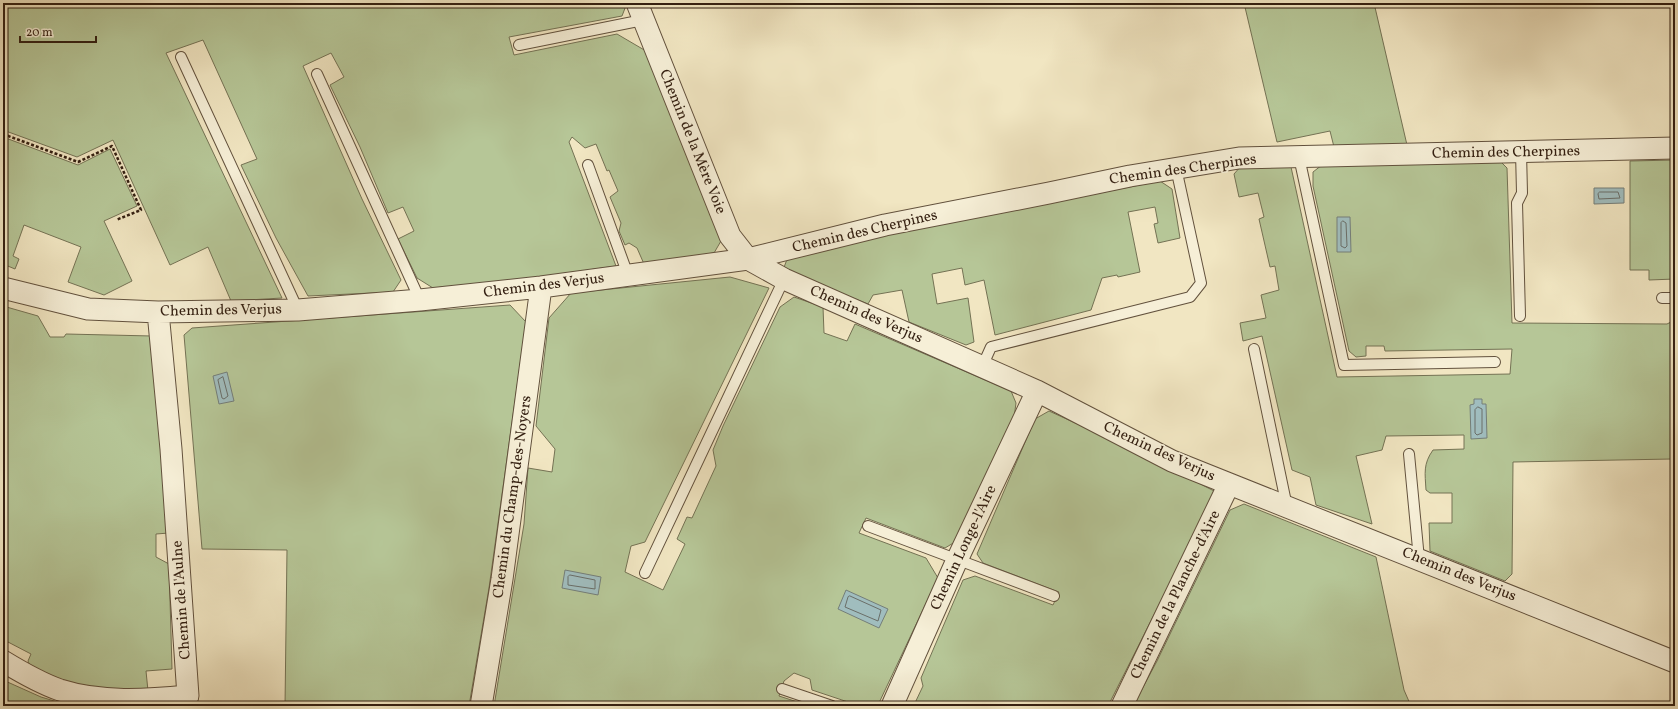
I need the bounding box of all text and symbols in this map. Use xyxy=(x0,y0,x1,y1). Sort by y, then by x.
scale bar xyxy=(20,18,96,44)
text: 20 m xyxy=(26,25,53,41)
street label: Chemin de la Mère Voie xyxy=(653,67,731,217)
street label: Chemin des Cherpines xyxy=(1432,141,1580,165)
street label: Chemin des Cherpines xyxy=(1108,149,1258,191)
street label: Chemin des Cherpines xyxy=(790,205,940,259)
street label: Chemin des Verjus xyxy=(482,268,606,304)
street label: Chemin des Verjus xyxy=(806,281,926,349)
street label: Chemin des Verjus xyxy=(160,299,282,323)
street label: Chemin du Champ-des-Noyers xyxy=(488,394,538,600)
street label: Chemin des Verjus xyxy=(1099,417,1219,487)
street label: Chemin Longe-l'Aire xyxy=(926,482,1002,614)
street label: Chemin de la Planche-d'Aire xyxy=(1126,507,1226,683)
street label: Chemin de l'Aulne xyxy=(167,540,197,660)
street label: Chemin des Verjus xyxy=(1399,543,1519,607)

